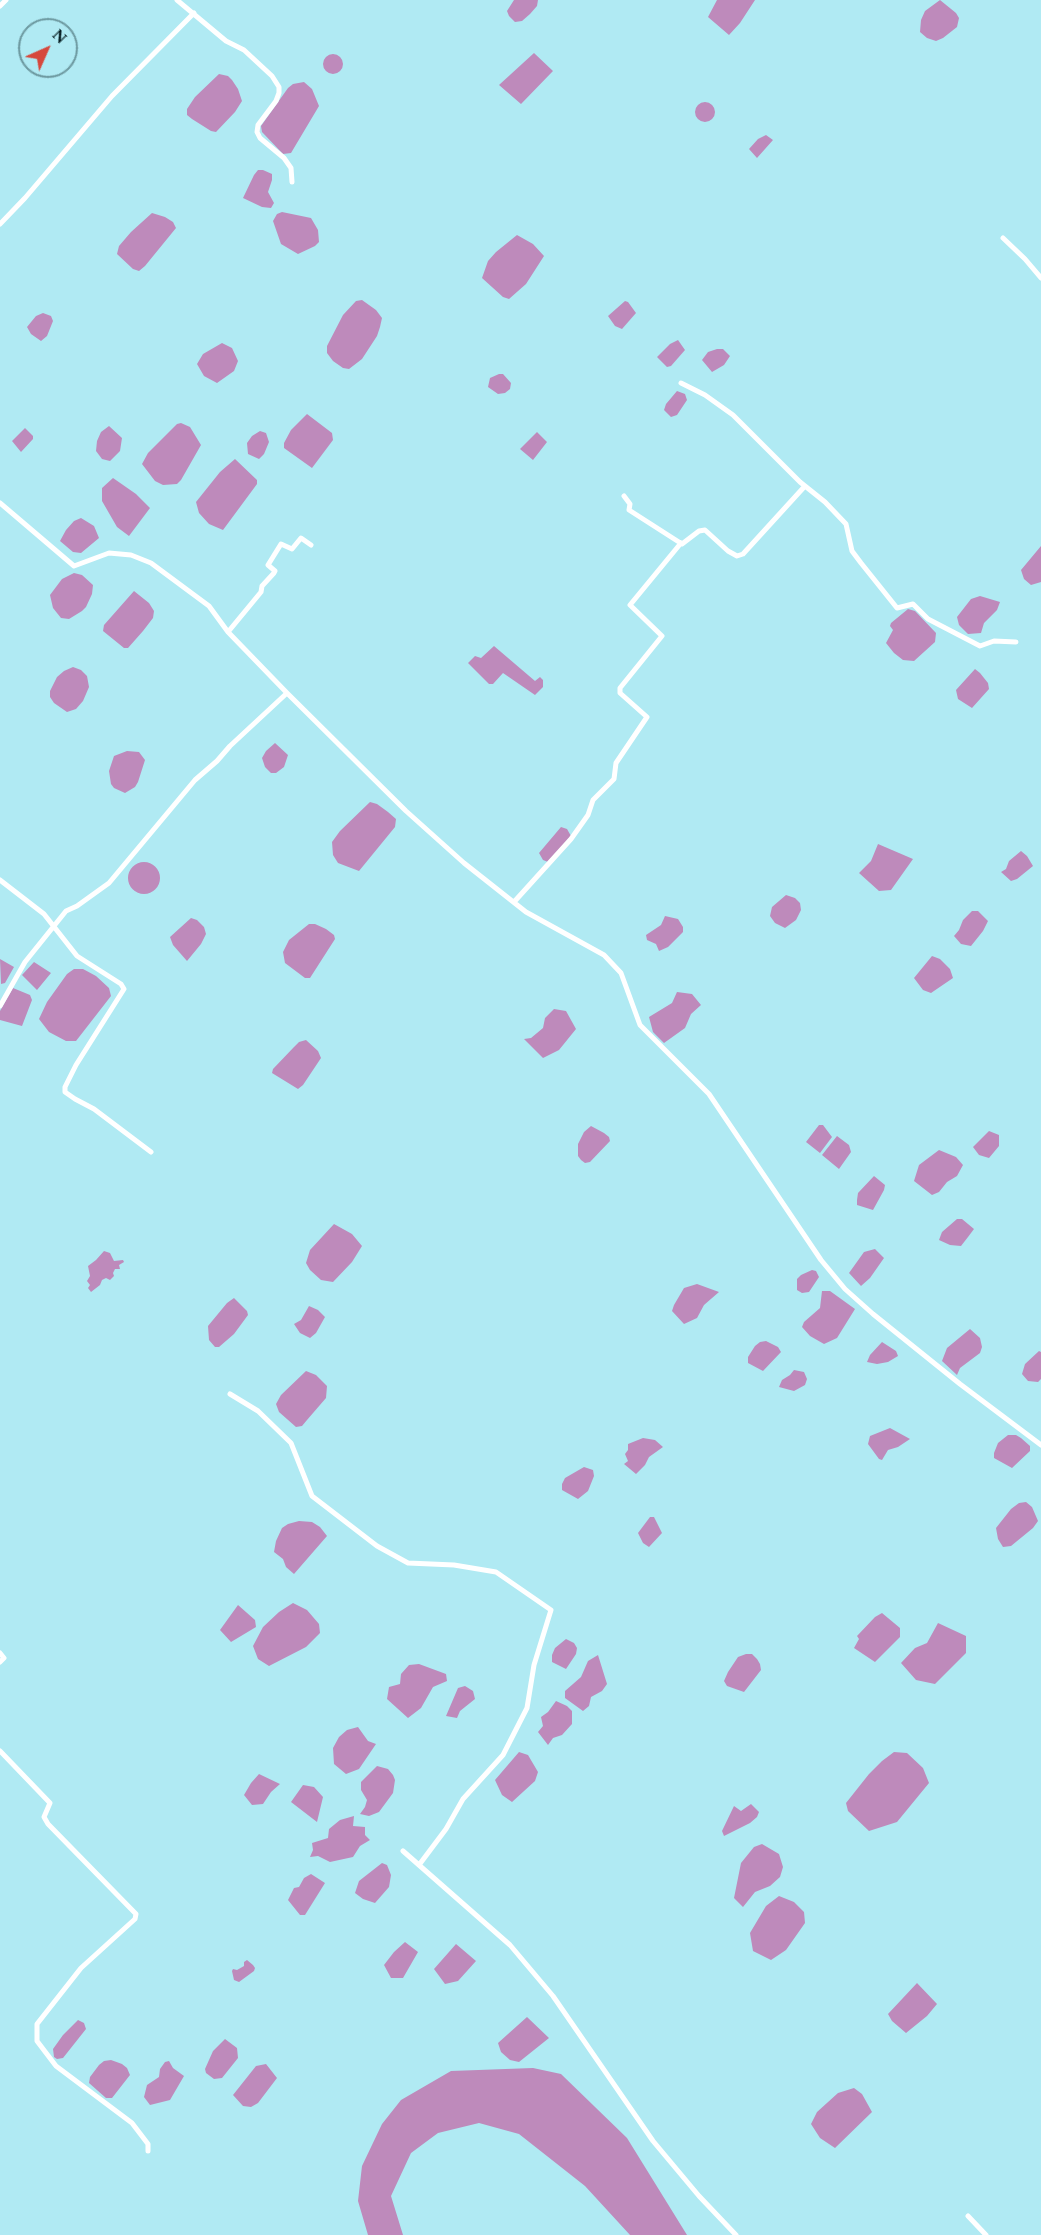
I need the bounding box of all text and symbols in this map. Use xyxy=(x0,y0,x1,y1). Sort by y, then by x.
north arrow xyxy=(18,18,78,78)
text: N xyxy=(46,24,72,50)

